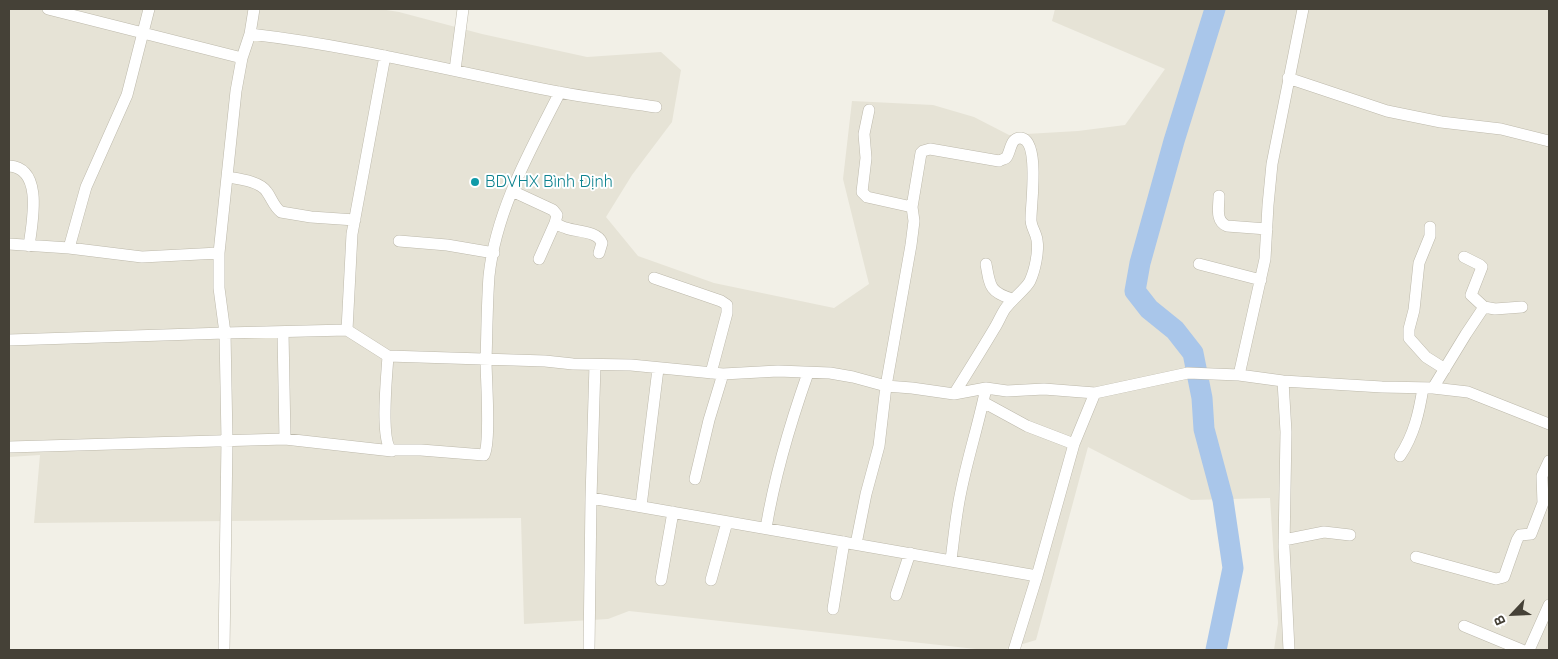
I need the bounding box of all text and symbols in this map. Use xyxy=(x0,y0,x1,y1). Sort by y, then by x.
place label: BDVHX Bình Định xyxy=(485,172,613,192)
marker: BDVHX Bình Định xyxy=(469,176,481,188)
north arrow xyxy=(1488,589,1538,639)
text: B xyxy=(1489,612,1510,628)

